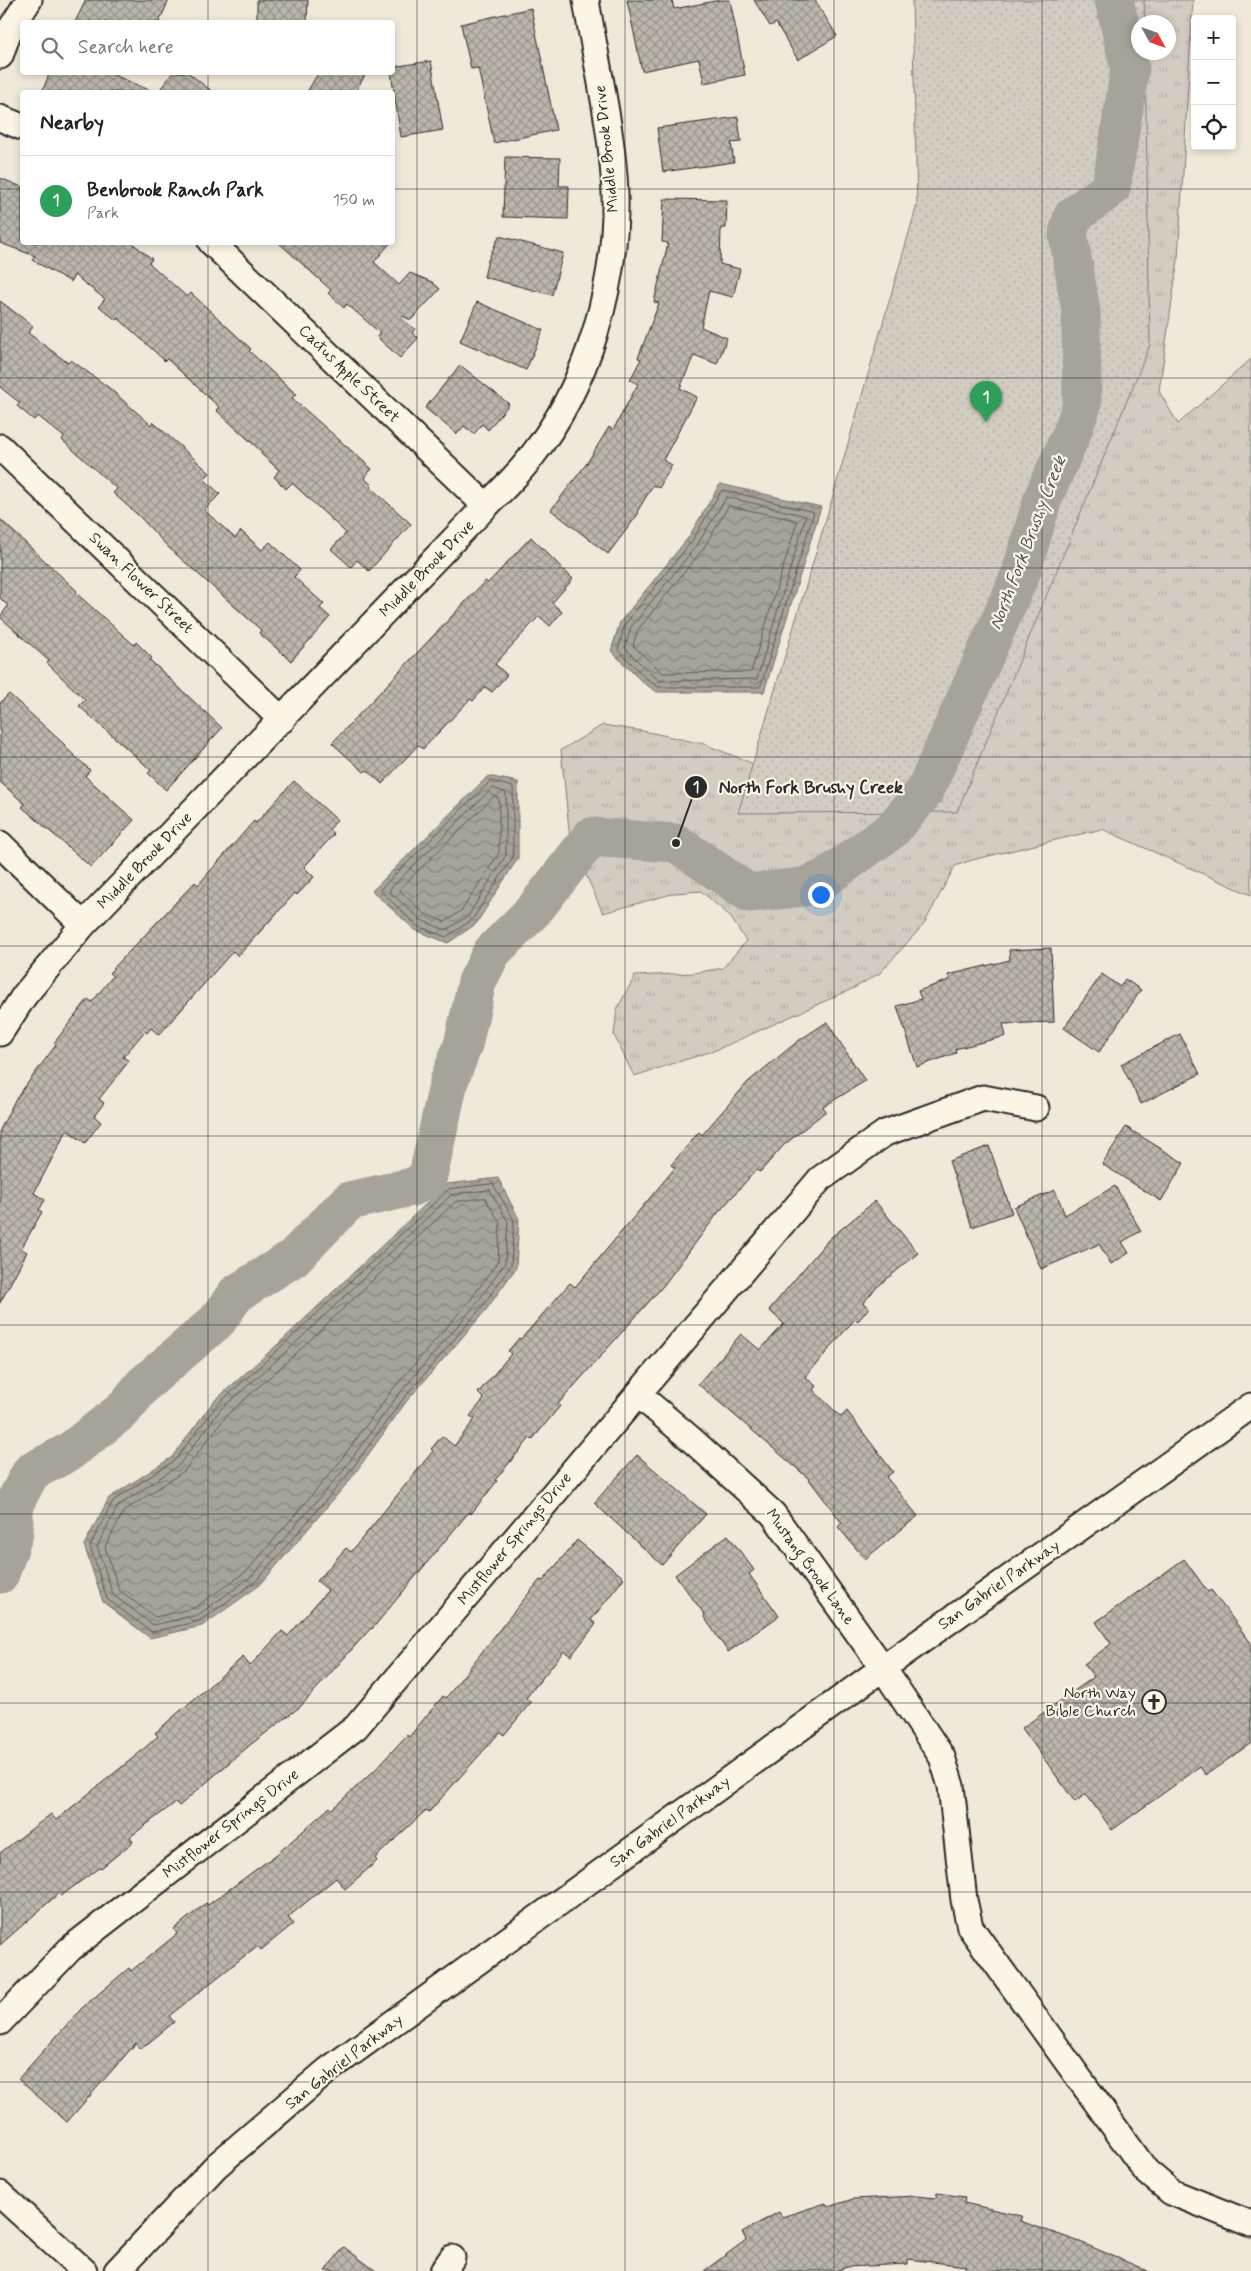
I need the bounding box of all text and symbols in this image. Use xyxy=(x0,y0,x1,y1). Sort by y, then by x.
north arrow xyxy=(1131,15,1176,60)
map controls xyxy=(1191,15,1236,150)
button: + xyxy=(1191,15,1236,60)
search box xyxy=(20,20,395,75)
icon: search xyxy=(38,34,66,62)
text: Search here xyxy=(78,35,174,60)
button: − xyxy=(1191,60,1236,105)
street label: Middle Brook Drive xyxy=(590,84,624,214)
button: locate xyxy=(1191,105,1236,150)
text: Nearby xyxy=(40,109,104,137)
text: Benbrook Ranch Park xyxy=(87,178,264,203)
text: 1 xyxy=(52,190,60,211)
text: 150 m xyxy=(333,190,375,211)
text: Park xyxy=(87,203,119,224)
street label: Cactus Apple Street xyxy=(293,320,404,429)
pin: 1 xyxy=(970,381,1002,422)
water label: North Fork Brushy Creek xyxy=(984,452,1073,633)
street label: Middle Brook Drive xyxy=(375,516,479,622)
street label: Swan Flower Street xyxy=(84,528,198,638)
callout: North Fork Brushy Creek xyxy=(683,770,914,803)
text: North Fork Brushy Creek xyxy=(719,776,903,800)
text: 1 xyxy=(693,778,699,798)
street label: Middle Brook Drive xyxy=(93,808,197,914)
your location xyxy=(808,882,834,908)
street label: Mistflower Springs Drive xyxy=(453,1468,577,1610)
street label: Mustang Brook Lane xyxy=(760,1505,860,1630)
street label: San Gabriel Parkway xyxy=(934,1535,1064,1635)
place label: North Way Bible Church xyxy=(1045,1683,1136,1722)
church icon: North Way Bible Church xyxy=(1141,1689,1167,1715)
street label: Mistflower Springs Drive xyxy=(159,1764,303,1884)
street label: San Gabriel Parkway xyxy=(606,1771,734,1873)
street label: San Gabriel Parkway xyxy=(281,2010,407,2114)

